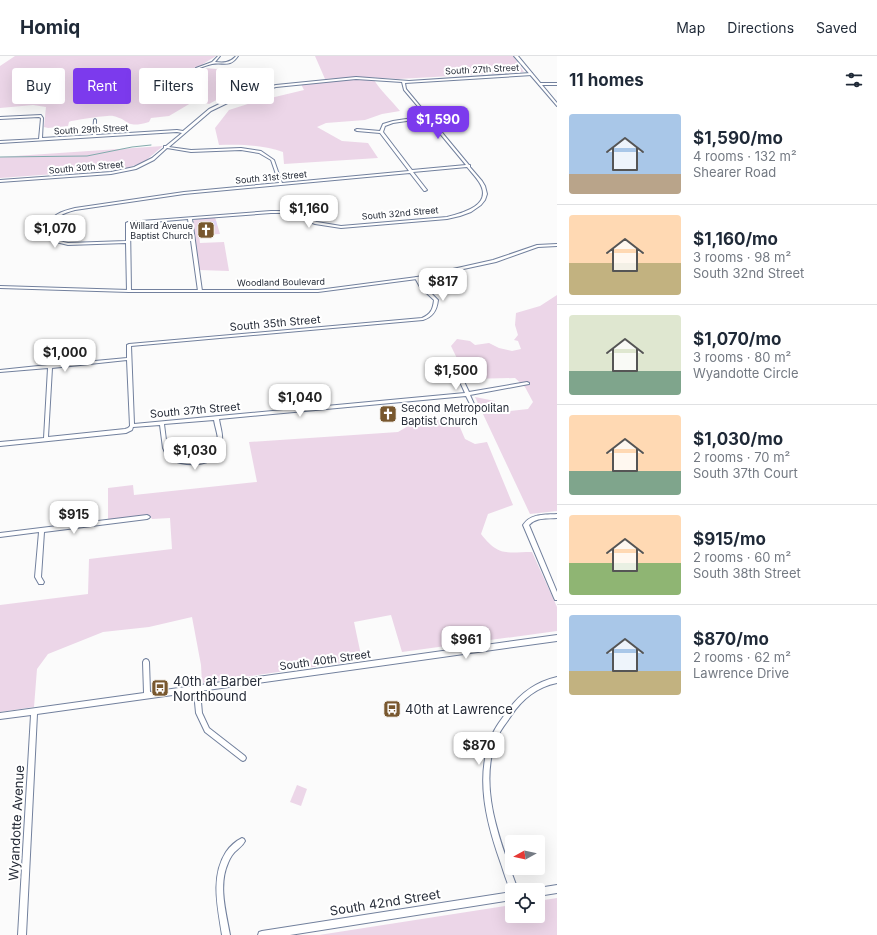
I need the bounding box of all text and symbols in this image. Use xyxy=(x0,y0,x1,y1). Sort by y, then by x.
text: Homiq xyxy=(20,16,80,39)
text: Map xyxy=(676,19,705,36)
text: Directions xyxy=(727,19,794,36)
text: Saved xyxy=(816,19,857,36)
street label: South 27th Street xyxy=(445,62,519,76)
chip: Buy xyxy=(12,68,65,104)
chip: Rent xyxy=(73,68,131,104)
chip: Filters xyxy=(139,68,208,104)
chip: New xyxy=(216,68,274,104)
icon: filters xyxy=(843,69,865,91)
text: 11 homes xyxy=(569,70,644,90)
pin: $1,590 xyxy=(405,106,471,140)
text: $1,590 xyxy=(416,111,460,127)
street label: South 29th Street xyxy=(53,122,129,136)
text: $1,590/mo xyxy=(693,128,783,148)
icon: home xyxy=(601,130,649,178)
text: 4 rooms · 132 m² xyxy=(693,148,797,164)
street label: South 30th Street xyxy=(48,158,124,176)
text: Shearer Road xyxy=(693,164,776,180)
street label: South 31st Street xyxy=(235,168,307,186)
pin: $1,160 xyxy=(276,195,342,229)
text: $1,160 xyxy=(289,200,329,216)
street label: South 32nd Street xyxy=(361,204,439,222)
pin: $1,070 xyxy=(22,215,88,249)
text: $1,070 xyxy=(34,220,76,236)
place label: Willard Avenue Baptist Church xyxy=(130,220,193,241)
church icon: Willard Avenue Baptist Church xyxy=(196,220,216,240)
text: $1,160/mo xyxy=(693,229,778,249)
icon: home xyxy=(601,231,649,279)
text: 3 rooms · 98 m² xyxy=(693,249,791,265)
text: South 32nd Street xyxy=(693,265,804,281)
pin: $817 xyxy=(419,268,467,302)
text: $817 xyxy=(428,273,458,289)
street label: Woodland Boulevard xyxy=(237,276,325,288)
street label: South 35th Street xyxy=(229,312,321,334)
text: $1,070/mo xyxy=(693,329,781,349)
icon: home xyxy=(601,331,649,379)
pin: $1,000 xyxy=(32,339,98,373)
text: $1,000 xyxy=(43,344,87,360)
text: 3 rooms · 80 m² xyxy=(693,349,791,365)
pin: $1,500 xyxy=(423,357,489,391)
text: $1,500 xyxy=(434,362,478,378)
text: Wyandotte Circle xyxy=(693,365,799,381)
pin: $1,040 xyxy=(267,384,333,418)
text: $1,040 xyxy=(278,389,322,405)
street label: South 37th Street xyxy=(149,399,241,421)
place label: Second Metropolitan Baptist Church xyxy=(401,401,509,428)
church icon: Second Metropolitan Baptist Church xyxy=(378,404,398,424)
text: $1,030/mo xyxy=(693,429,783,449)
icon: home xyxy=(601,431,649,479)
pin: $1,030 xyxy=(162,437,228,471)
text: $1,030 xyxy=(173,442,217,458)
text: 2 rooms · 70 m² xyxy=(693,449,790,465)
text: South 37th Court xyxy=(693,465,798,481)
pin: $915 xyxy=(50,501,98,535)
text: $915 xyxy=(59,506,89,522)
text: $915/mo xyxy=(693,529,766,549)
icon: home xyxy=(601,531,649,579)
text: 2 rooms · 60 m² xyxy=(693,549,791,565)
text: South 38th Street xyxy=(693,565,801,581)
pin: $961 xyxy=(442,626,490,660)
text: $870/mo xyxy=(693,629,769,649)
text: $961 xyxy=(450,631,482,647)
icon: home xyxy=(601,631,649,679)
street label: South 40th Street xyxy=(279,647,372,673)
text: 2 rooms · 62 m² xyxy=(693,649,791,665)
text: Lawrence Drive xyxy=(693,665,789,681)
place label: 40th at Barber Northbound xyxy=(173,673,262,704)
bus stop icon: 40th at Barber Northbound xyxy=(150,678,170,698)
bus stop icon: 40th at Lawrence xyxy=(382,699,402,719)
place label: 40th at Lawrence xyxy=(405,701,513,717)
pin: $870 xyxy=(455,732,503,766)
text: $870 xyxy=(462,737,496,753)
street label: Wyandotte Avenue xyxy=(5,765,27,881)
north arrow xyxy=(505,835,545,875)
map controls xyxy=(505,835,545,923)
button: locate xyxy=(505,883,545,923)
street label: South 42nd Street xyxy=(329,885,441,919)

